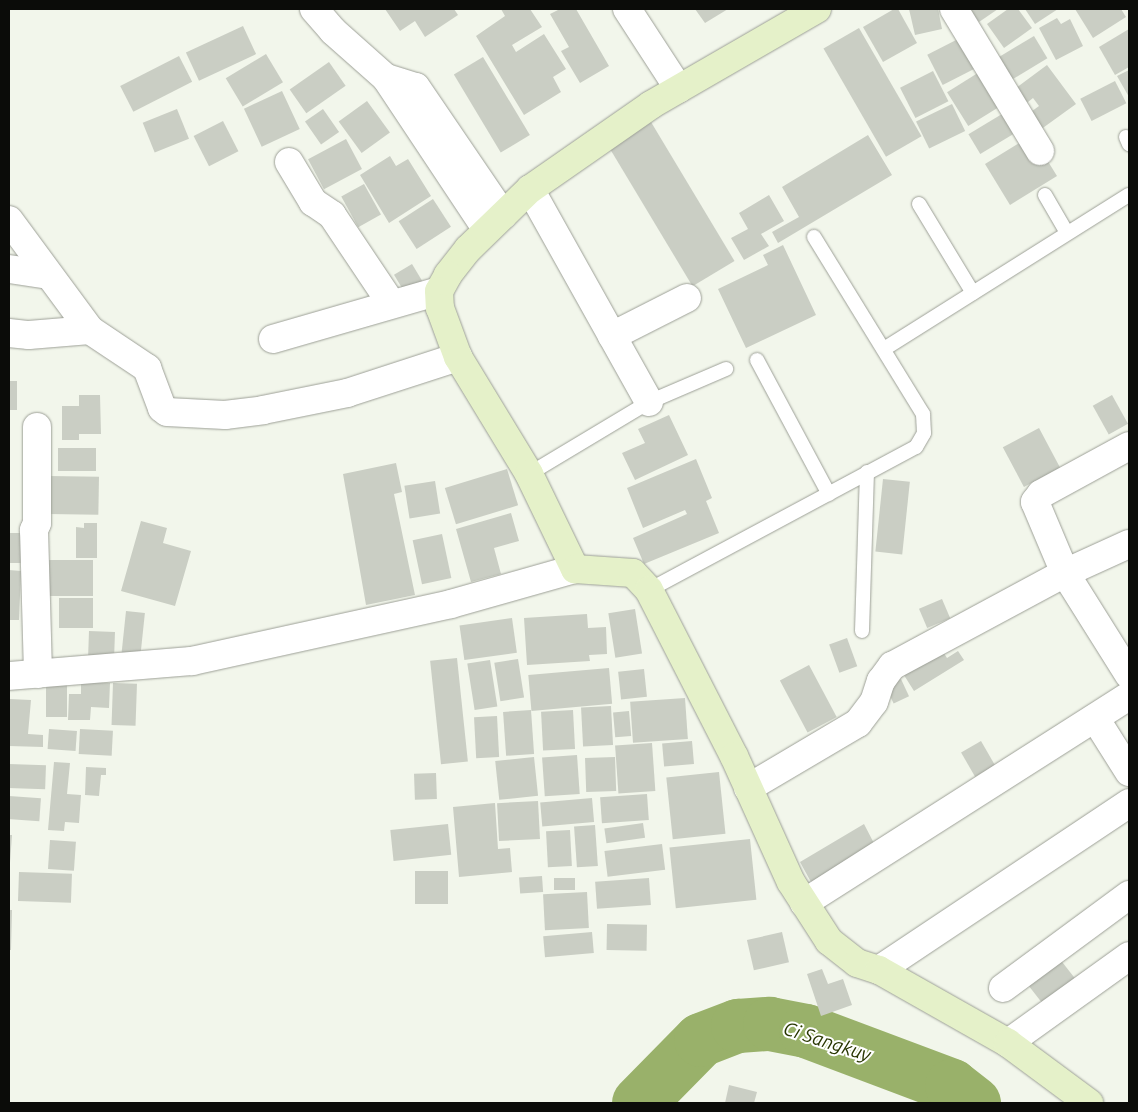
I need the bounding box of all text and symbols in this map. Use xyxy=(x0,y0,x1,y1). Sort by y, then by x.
water label: Ci Sangkuy xyxy=(780,1017,874,1067)

